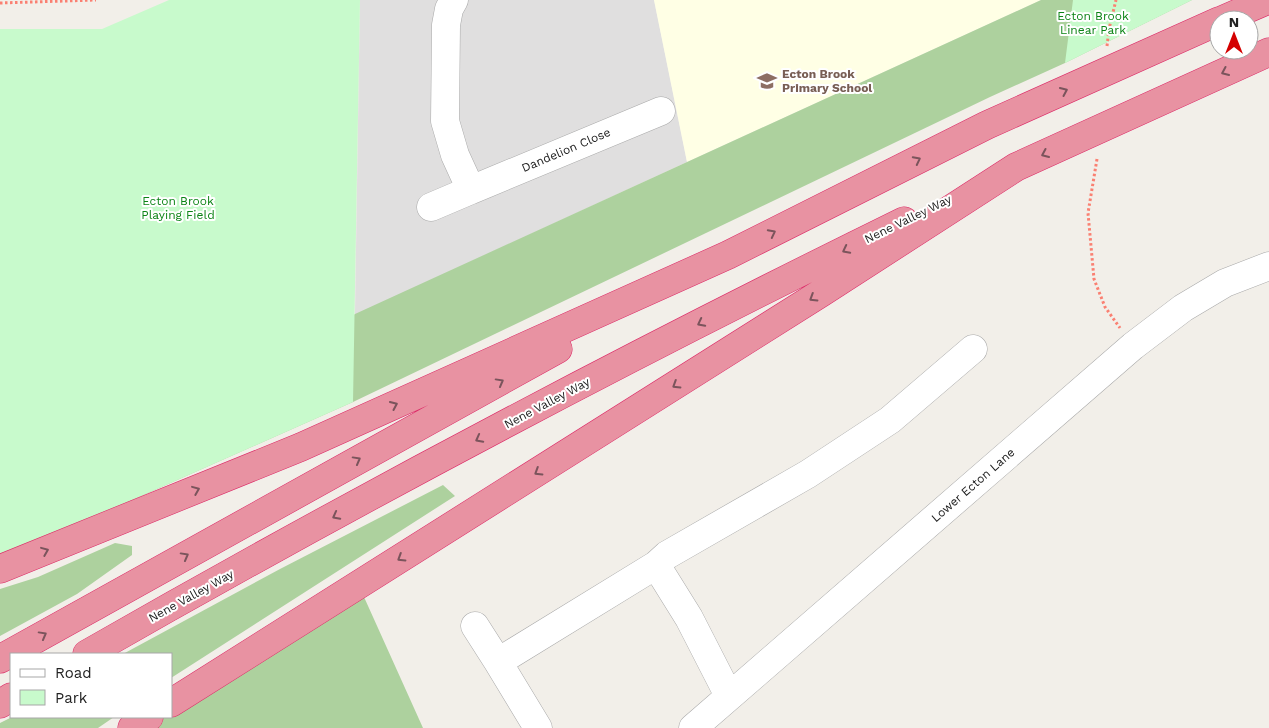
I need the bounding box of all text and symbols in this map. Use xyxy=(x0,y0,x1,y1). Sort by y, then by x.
park label: Ecton Brook Linear Park xyxy=(1057,9,1129,37)
north arrow xyxy=(1209,10,1259,60)
text: N xyxy=(1229,14,1239,30)
one-way arrow xyxy=(1221,66,1230,77)
place label: Ecton Brook Primary School xyxy=(782,67,872,95)
school or university icon: Ecton Brook Primary School xyxy=(756,70,778,92)
one-way arrow xyxy=(1059,86,1068,97)
street label: Dandelion Close xyxy=(519,125,613,175)
one-way arrow xyxy=(1041,147,1050,158)
one-way arrow xyxy=(912,156,921,166)
street label: Nene Valley Way xyxy=(862,192,954,246)
park label: Ecton Brook Playing Field xyxy=(141,194,215,222)
one-way arrow xyxy=(767,229,776,239)
one-way arrow xyxy=(842,244,851,254)
one-way arrow xyxy=(810,292,819,301)
one-way arrow xyxy=(697,317,706,327)
street label: Nene Valley Way xyxy=(502,374,593,431)
one-way arrow xyxy=(494,378,503,388)
one-way arrow xyxy=(672,379,681,388)
one-way arrow xyxy=(389,401,398,412)
one-way arrow xyxy=(476,432,485,442)
street label: Lower Ecton Lane xyxy=(929,445,1018,525)
one-way arrow xyxy=(352,457,361,467)
one-way arrow xyxy=(535,465,544,475)
one-way arrow xyxy=(191,485,200,496)
one-way arrow xyxy=(333,510,342,520)
one-way arrow xyxy=(40,546,49,557)
one-way arrow xyxy=(179,552,188,562)
one-way arrow xyxy=(397,552,406,562)
street label: Nene Valley Way xyxy=(146,566,237,625)
one-way arrow xyxy=(37,631,46,641)
legend xyxy=(10,653,172,718)
text: Road xyxy=(55,664,92,682)
text: Park xyxy=(55,689,88,707)

